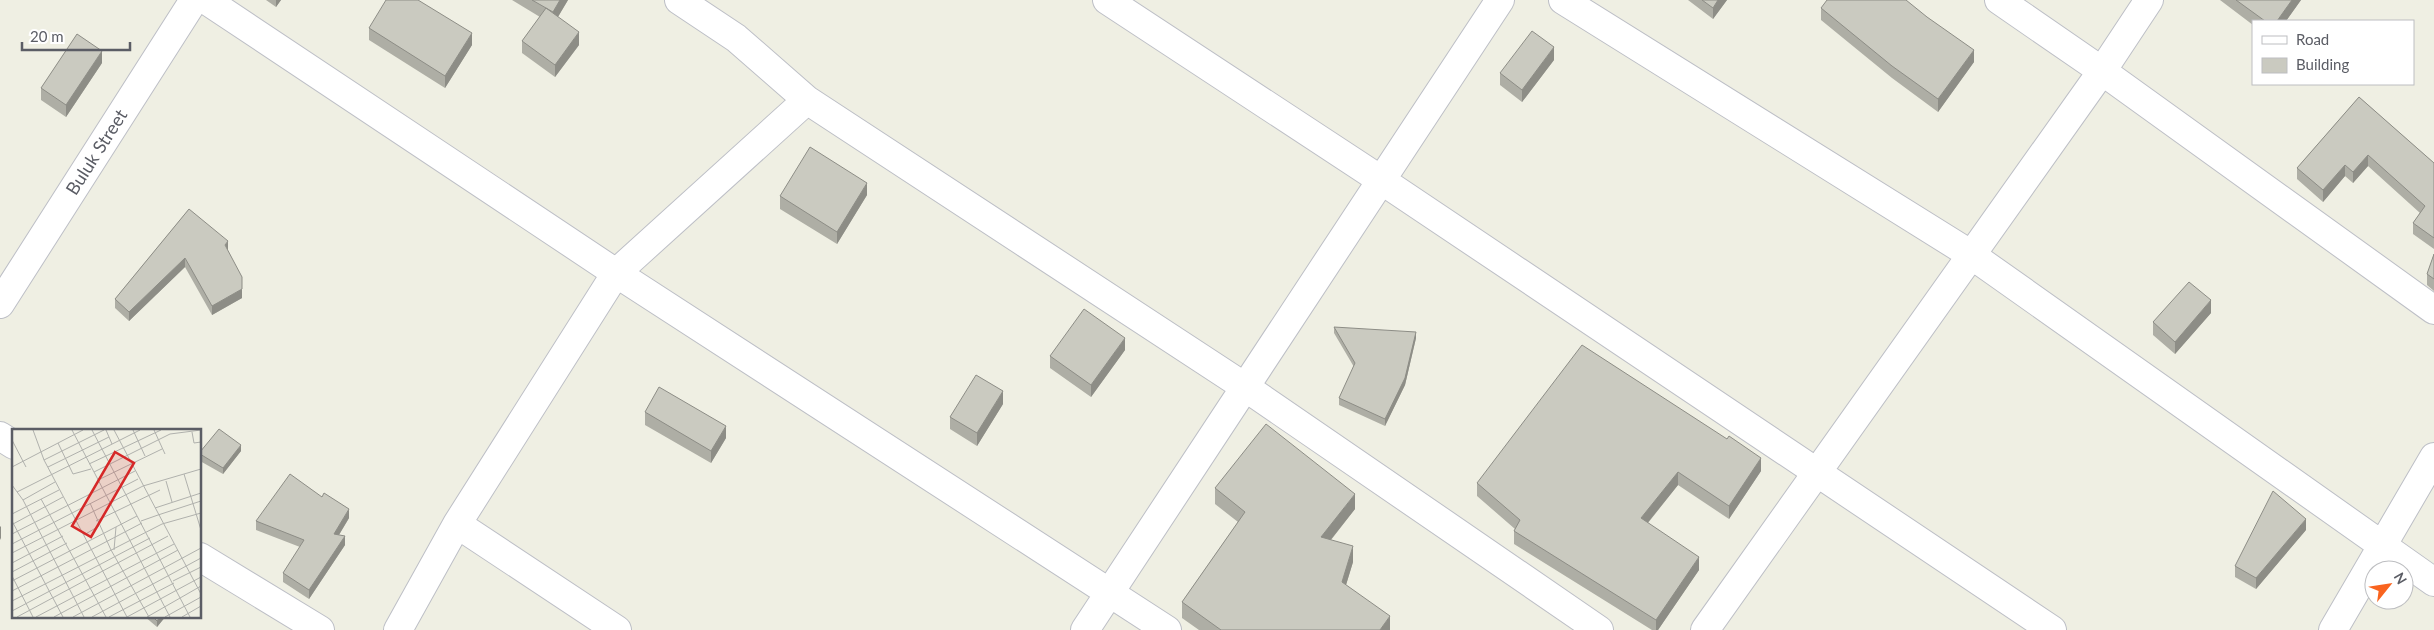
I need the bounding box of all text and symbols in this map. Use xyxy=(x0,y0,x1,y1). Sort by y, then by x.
scale bar xyxy=(22,20,130,52)
legend xyxy=(2252,20,2414,85)
text: 20 m xyxy=(30,27,64,45)
text: Road xyxy=(2296,30,2329,48)
text: Building xyxy=(2296,55,2349,73)
street label: Buluk Street xyxy=(61,104,132,199)
inset map xyxy=(12,429,201,618)
north arrow xyxy=(2364,560,2414,610)
text: N xyxy=(2391,569,2411,587)

